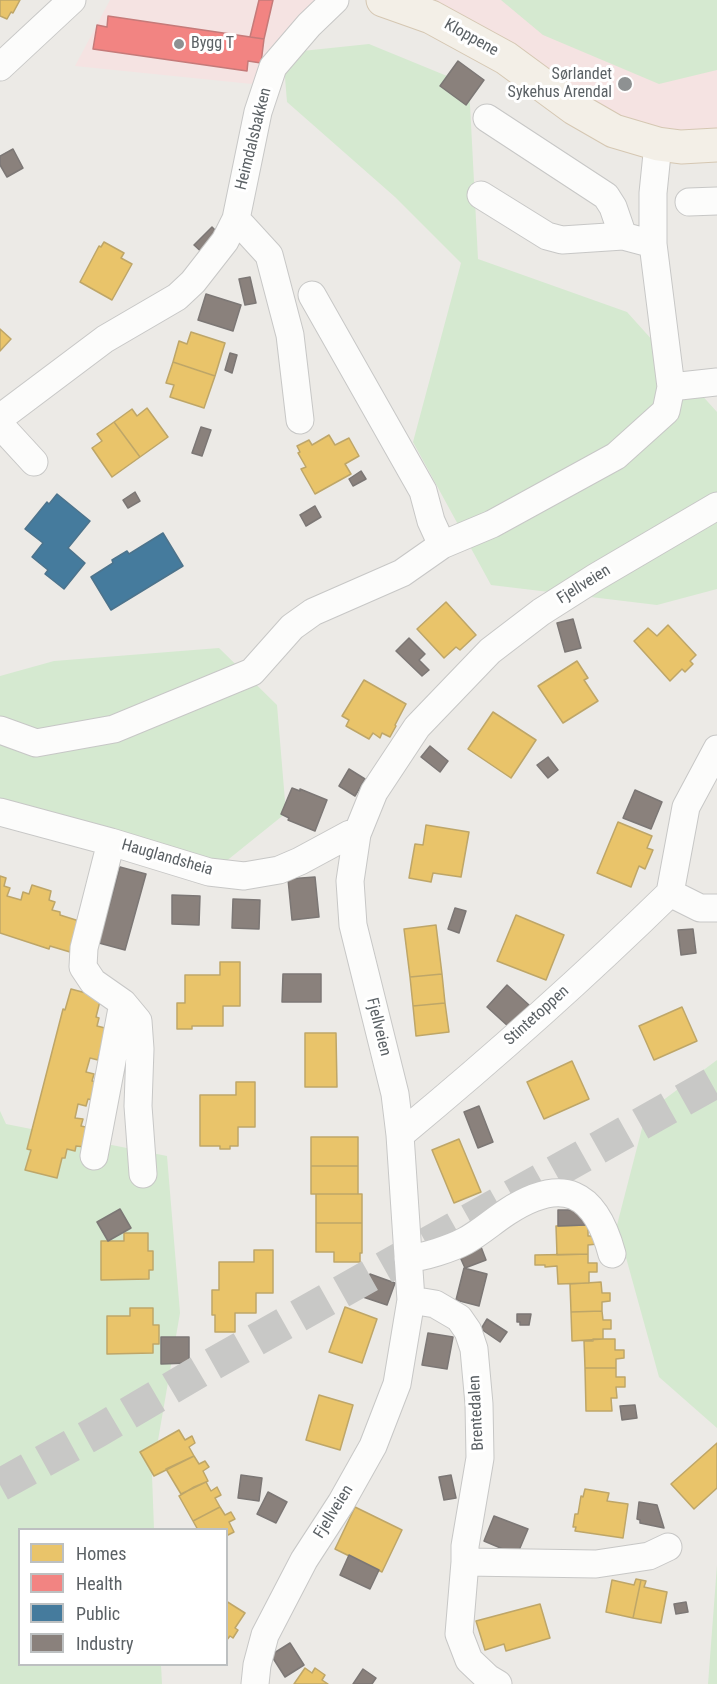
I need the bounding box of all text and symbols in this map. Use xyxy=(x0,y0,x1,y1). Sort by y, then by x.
street label: Kloppene xyxy=(441,15,501,61)
place label: Bygg T xyxy=(191,34,234,54)
marker: Bygg T xyxy=(172,37,186,51)
place label: Sørlandet Sykehus Arendal xyxy=(508,65,612,103)
marker: Sørlandet Sykehus Arendal xyxy=(616,75,634,93)
street label: Heimdalsbakken xyxy=(232,86,276,192)
street label: Fjellveien xyxy=(554,561,614,609)
street label: Hauglandsheia xyxy=(119,836,215,880)
street label: Stintetoppen xyxy=(501,982,573,1050)
street label: Fjellveien xyxy=(362,996,394,1058)
street label: Brentedalen xyxy=(465,1375,489,1451)
street label: Fjellveien xyxy=(310,1482,358,1542)
legend xyxy=(18,1528,228,1666)
text: Homes xyxy=(76,1543,126,1564)
text: Health xyxy=(76,1573,122,1594)
text: Public xyxy=(76,1603,120,1624)
text: Industry xyxy=(76,1633,134,1654)

